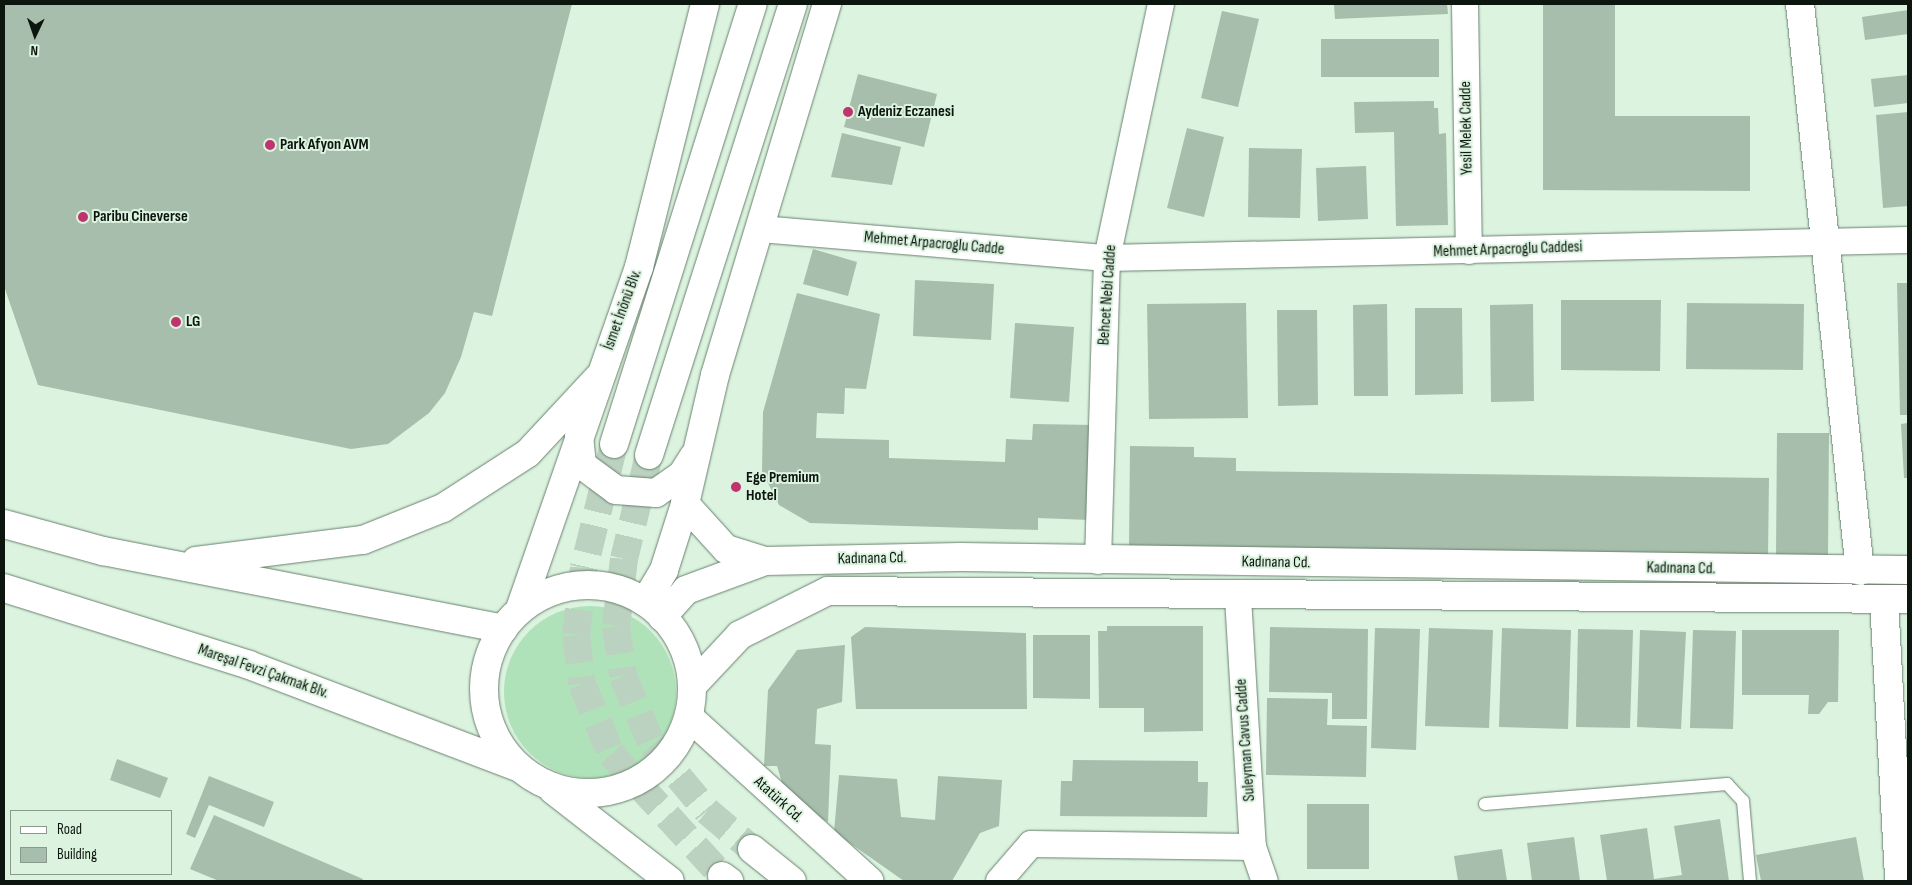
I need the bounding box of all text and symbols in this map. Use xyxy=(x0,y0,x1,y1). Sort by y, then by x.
north arrow xyxy=(10,10,60,60)
text: N xyxy=(30,42,38,59)
street label: Yesil Melek Cadde xyxy=(1457,81,1477,175)
place label: Aydeniz Eczanesi xyxy=(858,102,954,122)
marker: Aydeniz Eczanesi xyxy=(842,106,854,118)
place label: Park Afyon AVM xyxy=(280,135,369,155)
marker: Park Afyon AVM xyxy=(264,139,276,151)
place label: Paribu Cineverse xyxy=(93,207,188,227)
marker: Paribu Cineverse xyxy=(77,211,89,223)
street label: Mehmet Arpacroglu Cadde xyxy=(863,228,1005,260)
street label: Mehmet Arpacroglu Caddesi xyxy=(1433,238,1583,262)
street label: Behcet Nebi Cadde xyxy=(1095,244,1121,346)
street label: İsmet İnönü Blv. xyxy=(600,267,646,353)
place label: LG xyxy=(186,312,200,332)
marker: LG xyxy=(170,316,182,328)
place label: Ege Premium Hotel xyxy=(746,468,819,506)
marker: Ege Premium Hotel xyxy=(730,481,742,493)
street label: Kadınana Cd. xyxy=(837,549,907,569)
street label: Kadınana Cd. xyxy=(1241,553,1311,573)
street label: Kadınana Cd. xyxy=(1646,559,1716,579)
street label: Mareşal Fevzi Çakmak Blv. xyxy=(195,641,331,703)
street label: Suleyman Cavus Cadde xyxy=(1232,678,1260,802)
street label: Atatürk Cd. xyxy=(749,773,807,827)
legend xyxy=(10,810,172,875)
text: Road xyxy=(57,820,82,839)
text: Building xyxy=(57,845,97,864)

